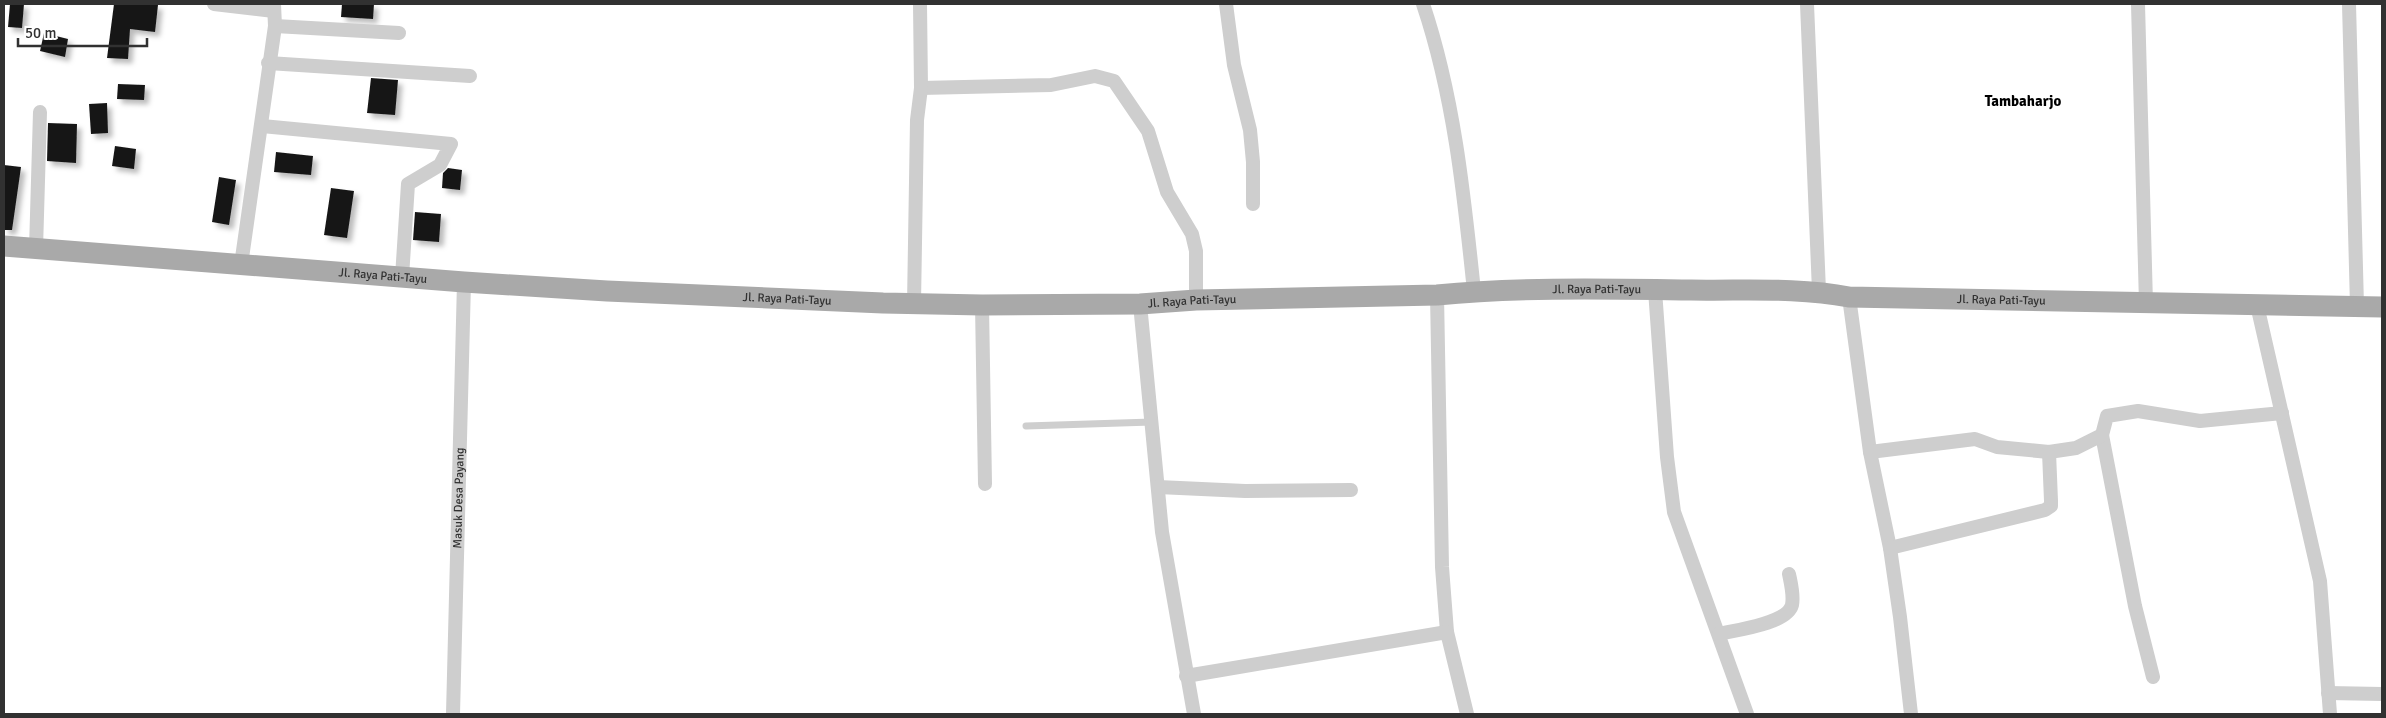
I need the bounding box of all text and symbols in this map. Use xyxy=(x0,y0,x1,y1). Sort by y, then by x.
scale bar xyxy=(18,15,146,47)
text: 50 m xyxy=(25,24,56,42)
district label: Tambaharjo xyxy=(1985,92,2061,110)
street label: Jl. Raya Pati-Tayu xyxy=(338,265,428,287)
street label: Jl. Raya Pati-Tayu xyxy=(1552,282,1641,297)
street label: Jl. Raya Pati-Tayu xyxy=(742,290,832,309)
street label: Jl. Raya Pati-Tayu xyxy=(1147,292,1236,311)
street label: Jl. Raya Pati-Tayu xyxy=(1957,292,2046,309)
street label: Masuk Desa Payang xyxy=(450,447,468,549)

